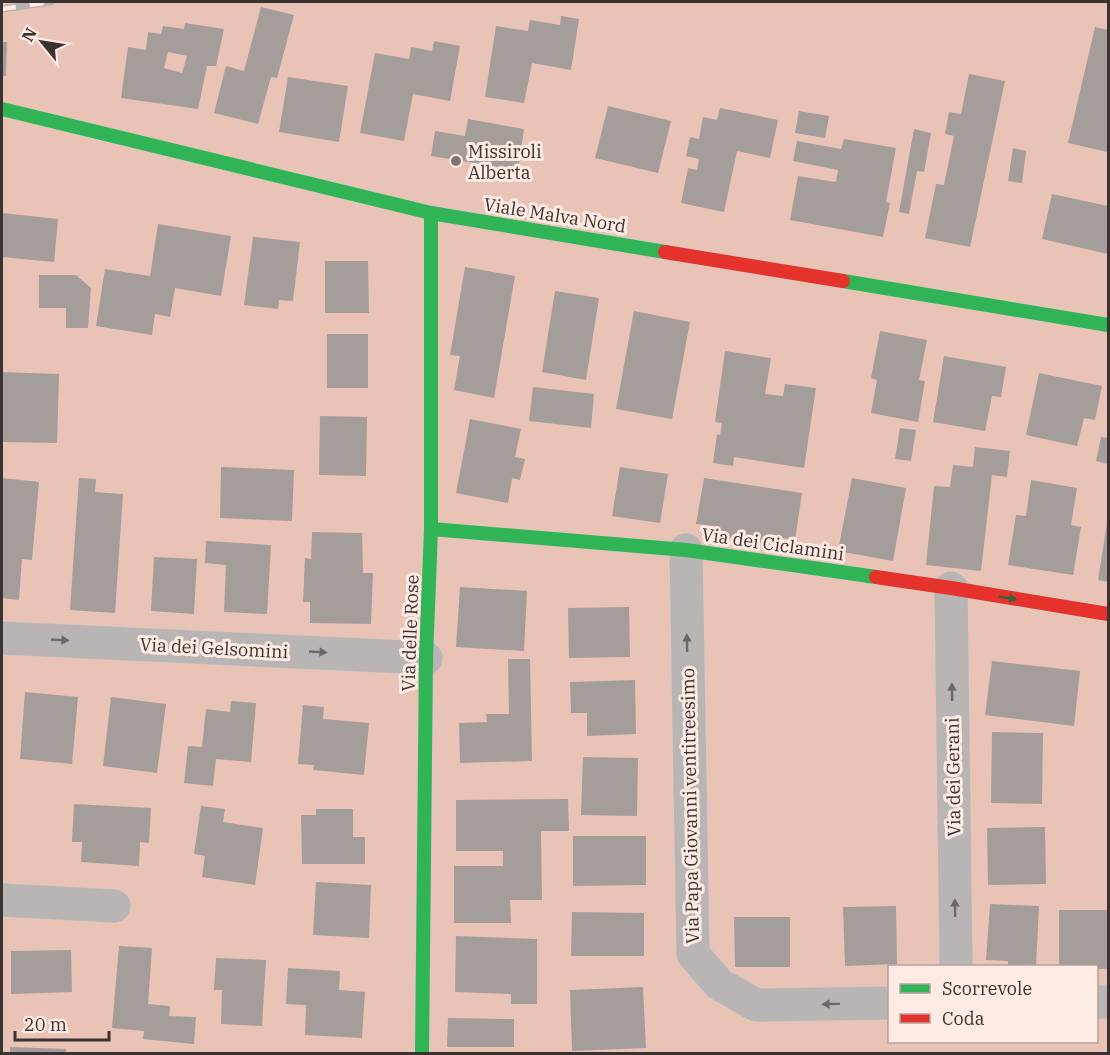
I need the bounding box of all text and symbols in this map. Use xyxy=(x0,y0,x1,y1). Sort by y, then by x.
north arrow xyxy=(12,12,72,72)
text: N xyxy=(17,24,41,45)
place label: Missiroli Alberta xyxy=(468,140,542,184)
marker: Missiroli Alberta xyxy=(449,154,463,168)
street label: Viale Malva Nord xyxy=(482,192,628,238)
street label: Via dei Ciclamini xyxy=(700,523,846,565)
street label: Via delle Rose xyxy=(396,574,424,692)
one-way arrow xyxy=(999,593,1018,602)
street label: Via dei Gelsomini xyxy=(139,633,289,663)
one-way arrow xyxy=(683,634,692,653)
one-way arrow xyxy=(50,636,69,645)
one-way arrow xyxy=(308,648,327,657)
street label: Via Papa Giovanni ventitreesimo xyxy=(676,668,704,944)
one-way arrow xyxy=(947,683,957,702)
street label: Via dei Gerani xyxy=(940,717,966,837)
one-way arrow xyxy=(950,899,960,918)
legend xyxy=(888,965,1098,1043)
text: Scorrevole xyxy=(942,977,1032,1000)
one-way arrow xyxy=(822,999,841,1009)
scale bar xyxy=(15,1004,110,1042)
text: Coda xyxy=(942,1007,985,1030)
text: 20 m xyxy=(24,1013,67,1036)

